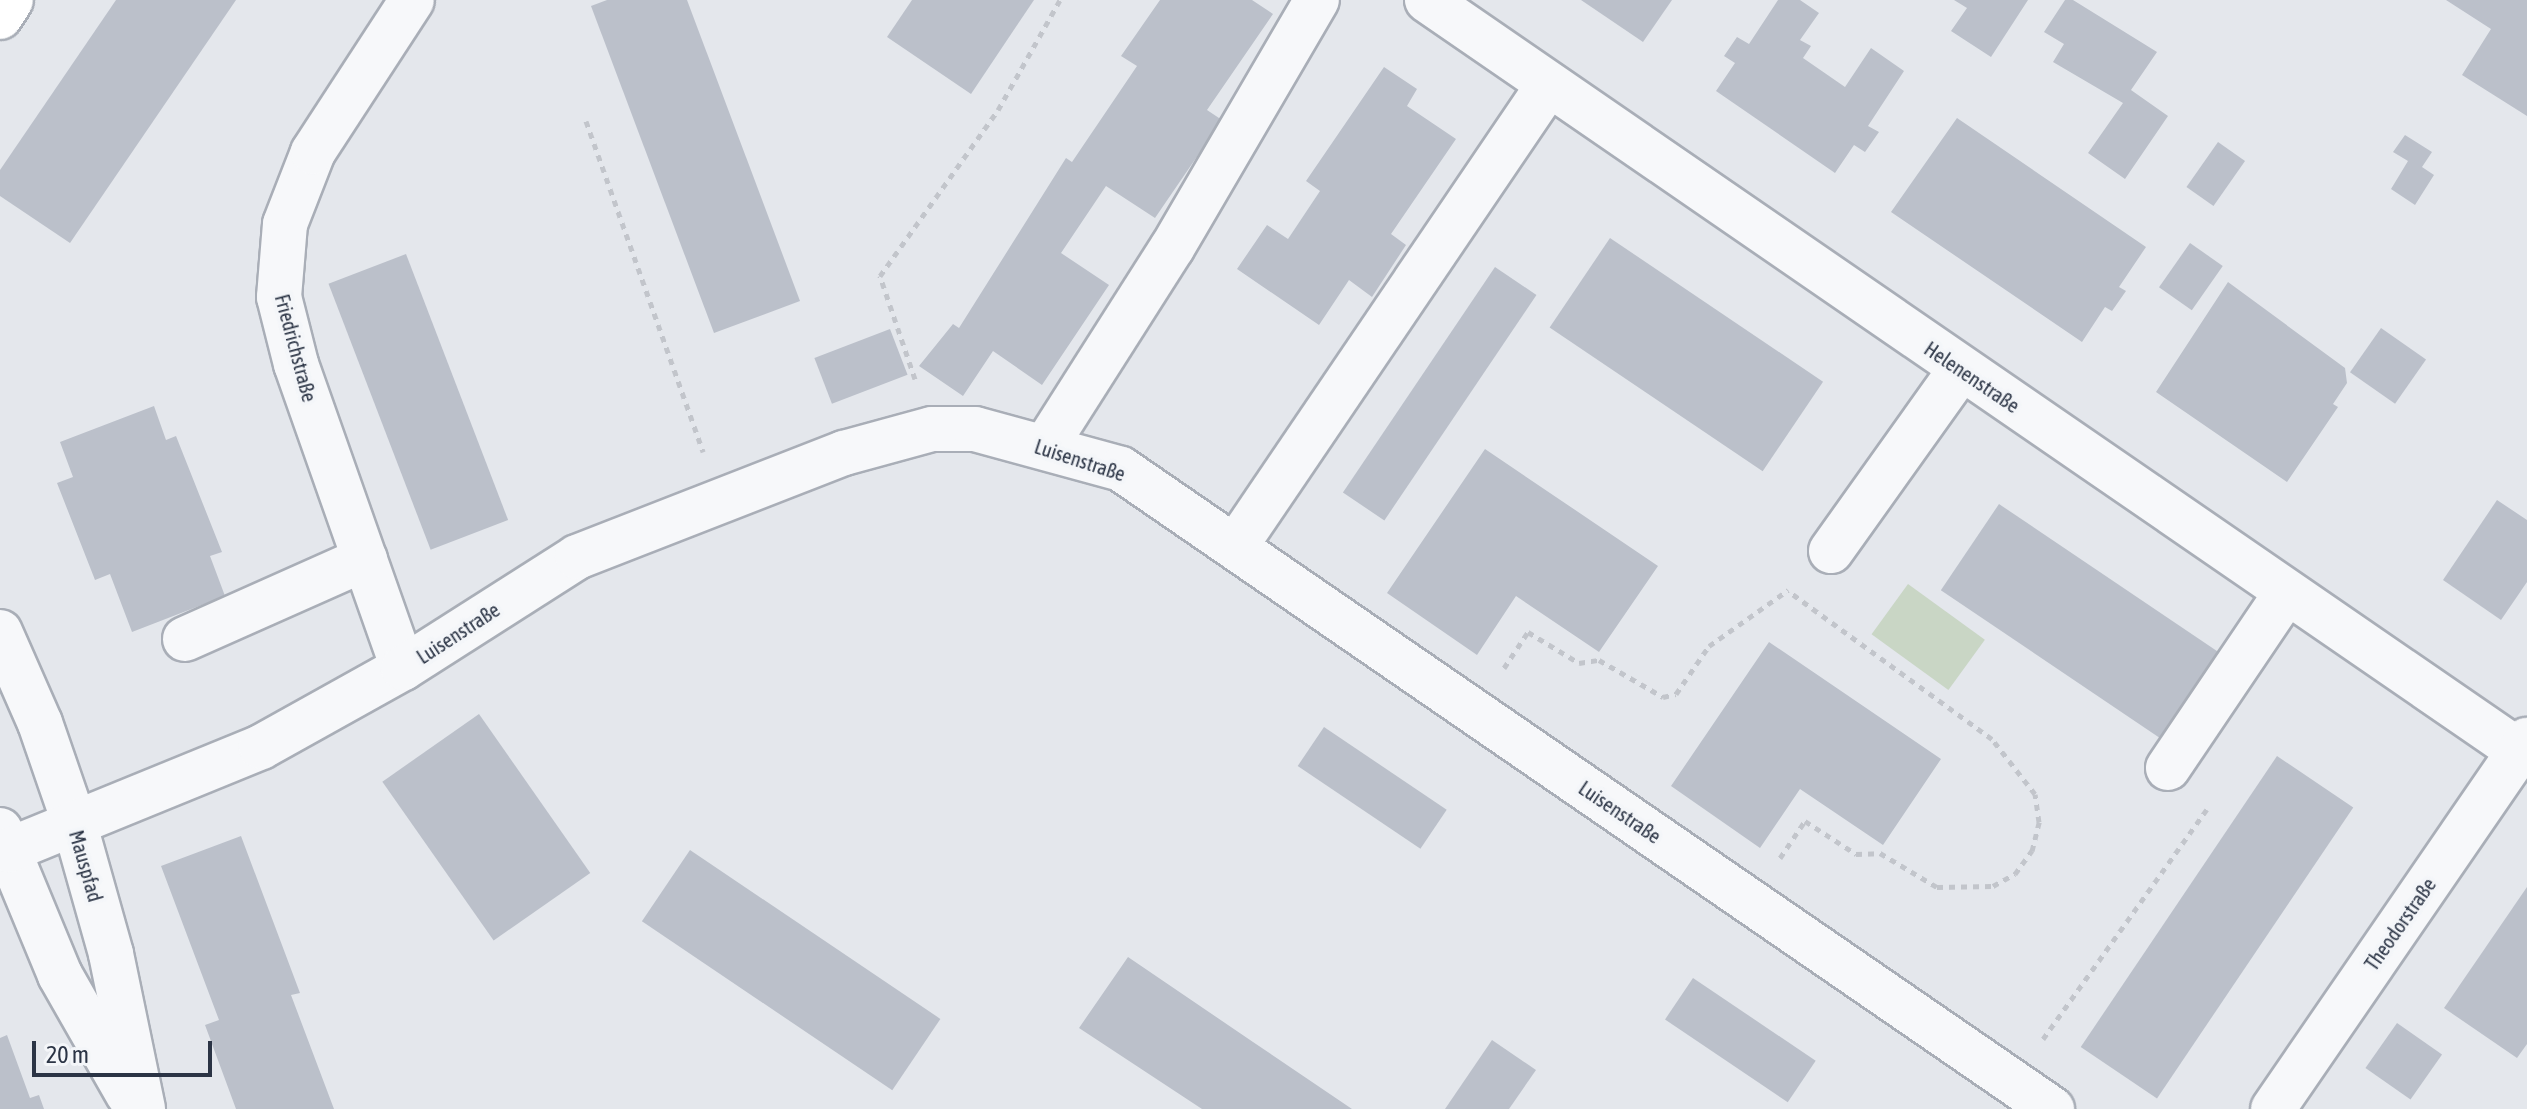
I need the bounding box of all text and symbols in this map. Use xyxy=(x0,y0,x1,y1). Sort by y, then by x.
street label: Friedrichstraße xyxy=(270,292,322,404)
street label: Helenenstraße xyxy=(1920,336,2024,418)
street label: Luisenstraße xyxy=(1032,434,1128,486)
street label: Luisenstraße xyxy=(412,597,504,669)
street label: Luisenstraße xyxy=(1574,776,1666,848)
street label: Mauspfad xyxy=(64,828,108,904)
street label: Theodorstraße xyxy=(2359,873,2441,975)
scale bar xyxy=(36,1025,216,1075)
text: 20 m xyxy=(46,1041,89,1068)

